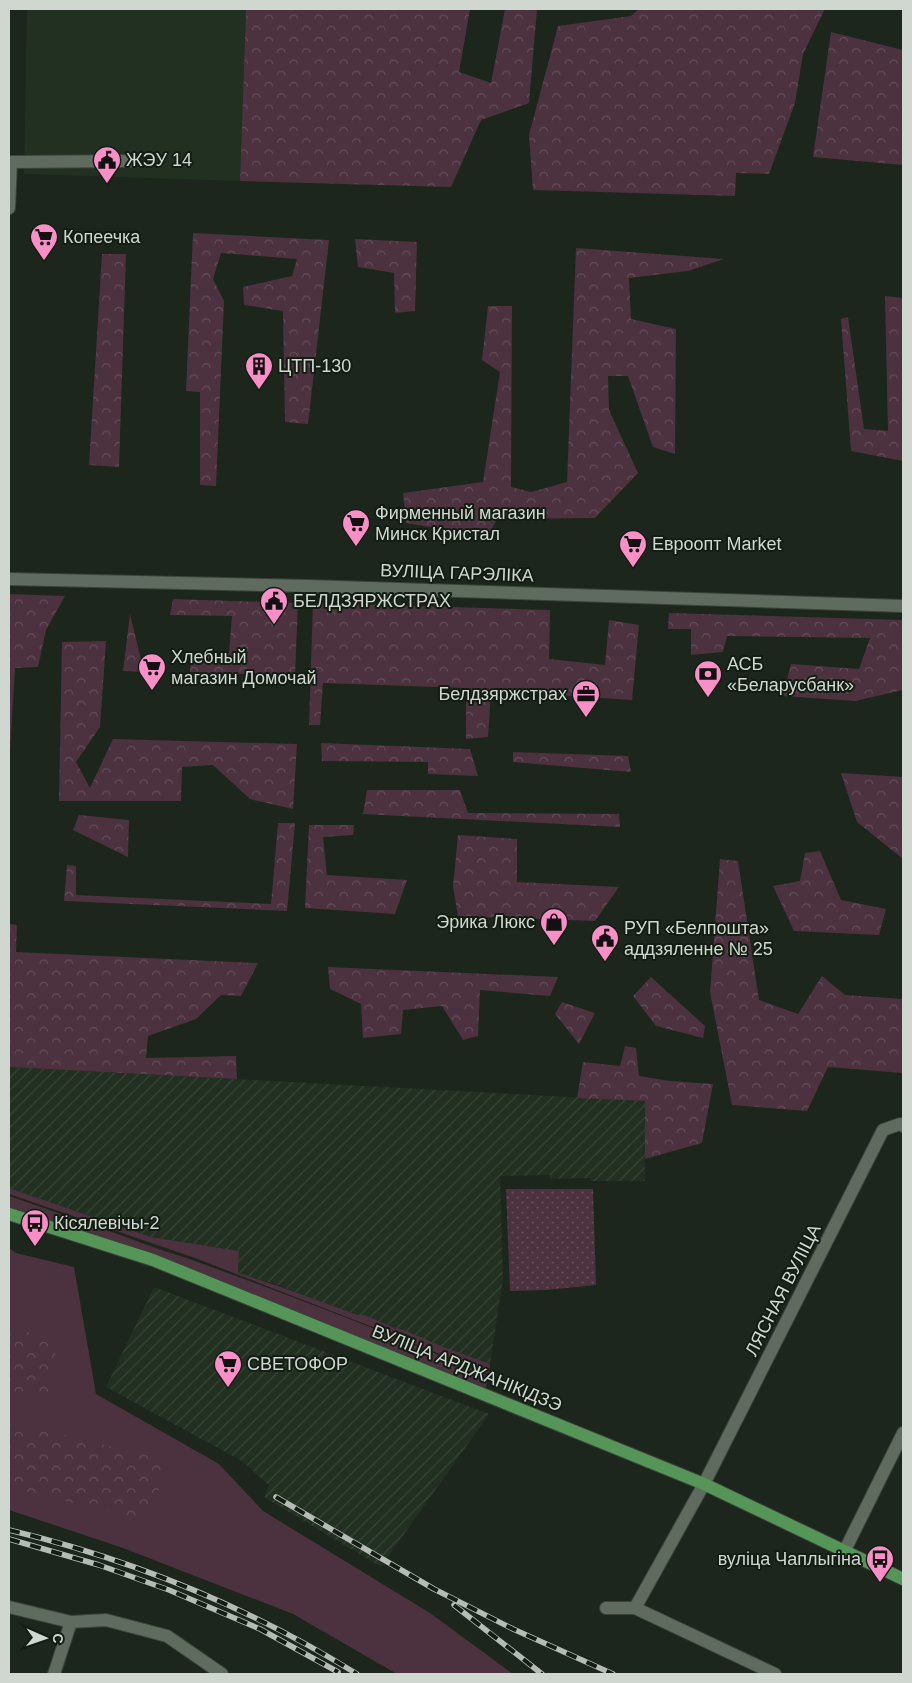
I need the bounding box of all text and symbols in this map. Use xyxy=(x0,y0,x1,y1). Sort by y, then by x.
public building icon: ЖЭУ 14 xyxy=(92,145,122,184)
place label: ЖЭУ 14 xyxy=(126,150,192,170)
supermarket icon: Копеечка xyxy=(29,222,59,261)
place label: Копеечка xyxy=(63,227,141,247)
building icon: ЦТП-130 xyxy=(244,351,274,390)
place label: ЦТП-130 xyxy=(278,356,351,376)
place label: Фирменный магазин Минск Кристал xyxy=(375,503,546,544)
supermarket icon: Фирменный магазин Минск Кристал xyxy=(341,508,371,547)
supermarket icon: Евроопт Market xyxy=(618,529,648,568)
place label: Евроопт Market xyxy=(652,534,782,554)
street label: ВУЛІЦА ГАРЭЛІКА xyxy=(380,560,534,586)
public building icon: БЕЛДЗЯРЖСТРАХ xyxy=(259,586,289,625)
place label: БЕЛДЗЯРЖСТРАХ xyxy=(293,591,451,611)
place label: Хлебный магазин Домочай xyxy=(171,647,316,688)
supermarket icon: Хлебный магазин Домочай xyxy=(137,652,167,691)
place label: АСБ «Беларусбанк» xyxy=(727,654,854,695)
bank icon: АСБ «Беларусбанк» xyxy=(693,659,723,698)
office icon: Белдзяржстрах xyxy=(571,679,601,718)
place label: Белдзяржстрах xyxy=(438,684,567,704)
shop icon: Эрика Люкс xyxy=(539,907,569,946)
place label: Эрика Люкс xyxy=(436,912,535,932)
place label: РУП «Белпошта» аддзяленне № 25 xyxy=(624,918,773,959)
public building icon: РУП «Белпошта» аддзяленне № 25 xyxy=(590,923,620,962)
bus stop icon: Кісялевічы-2 xyxy=(20,1208,50,1247)
place label: Кісялевічы-2 xyxy=(54,1213,160,1233)
street label: ЛЯСНАЯ ВУЛІЦА xyxy=(741,1221,825,1359)
street label: ВУЛІЦА АРДЖАНІКІДЗЭ xyxy=(369,1321,565,1415)
supermarket icon: СВЕТОФОР xyxy=(213,1349,243,1388)
place label: СВЕТОФОР xyxy=(247,1354,348,1374)
bus stop icon: вуліца Чаплыгіна xyxy=(865,1544,895,1583)
place label: вуліца Чаплыгіна xyxy=(718,1549,862,1569)
north arrow xyxy=(20,1613,70,1663)
text: С xyxy=(50,1633,66,1644)

